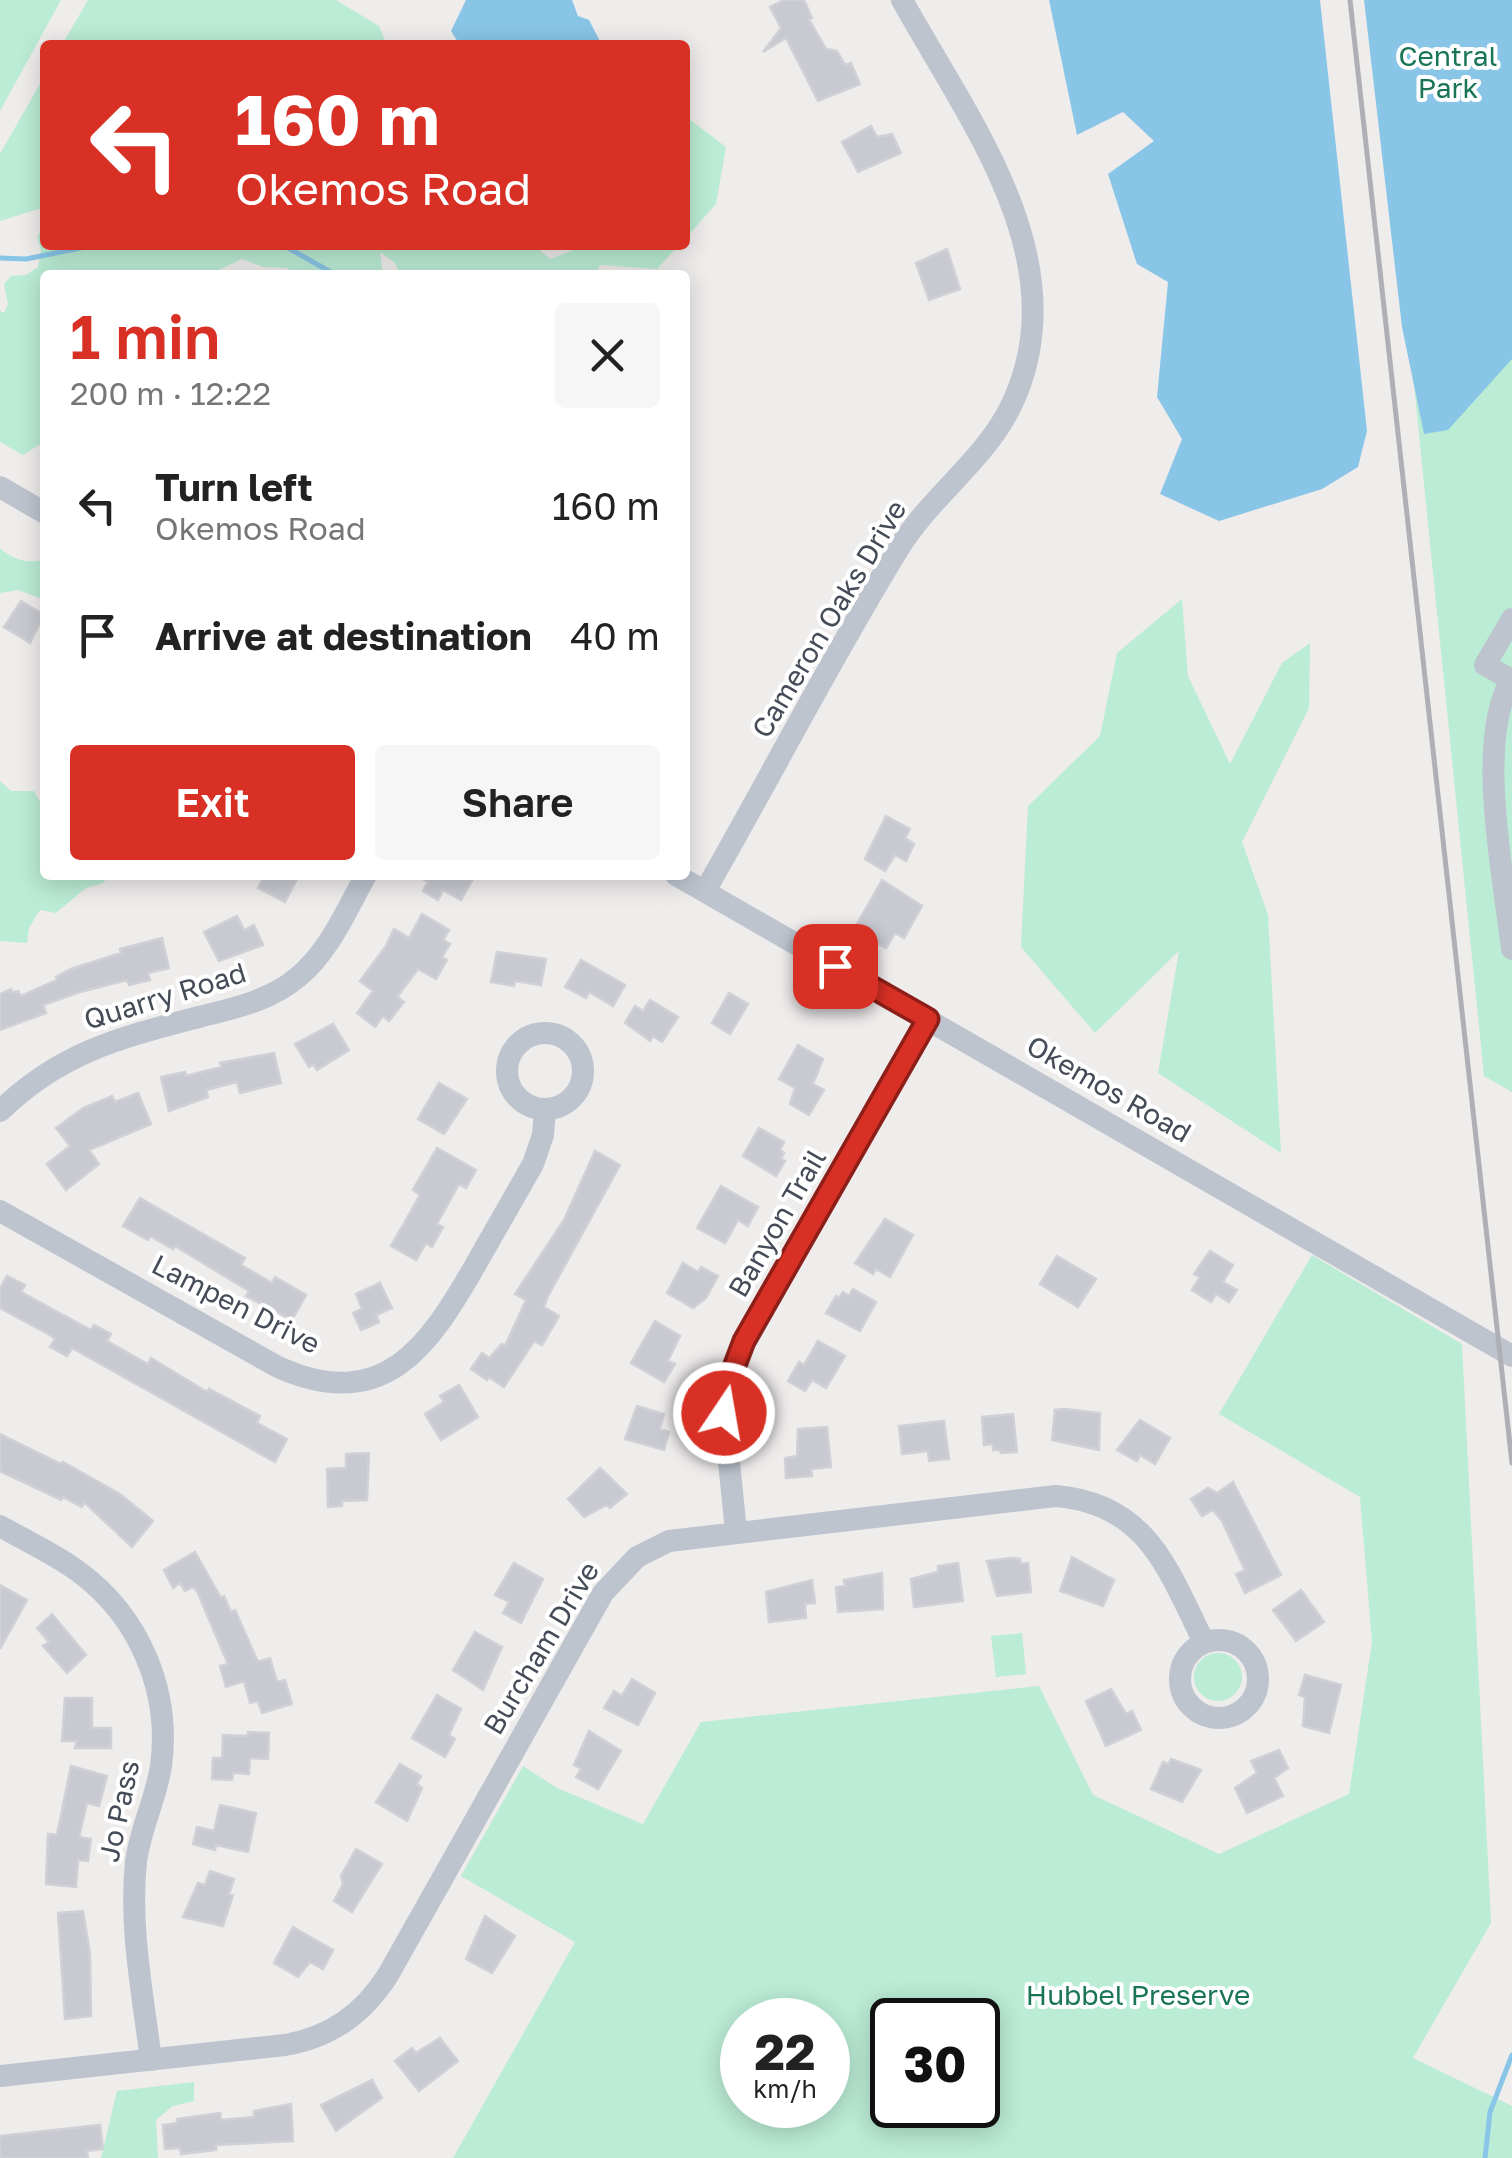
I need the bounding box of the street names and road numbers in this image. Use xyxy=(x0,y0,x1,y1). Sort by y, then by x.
street label: Cameron Oaks Drive xyxy=(745,494,913,743)
street label: Quarry Road xyxy=(80,955,250,1036)
street label: Okemos Road xyxy=(1021,1028,1197,1149)
street label: Banyon Trail xyxy=(721,1143,832,1303)
street label: Lampen Drive xyxy=(147,1247,326,1360)
street label: Burcham Drive xyxy=(476,1555,605,1740)
street label: Jo Pass xyxy=(92,1757,145,1865)

